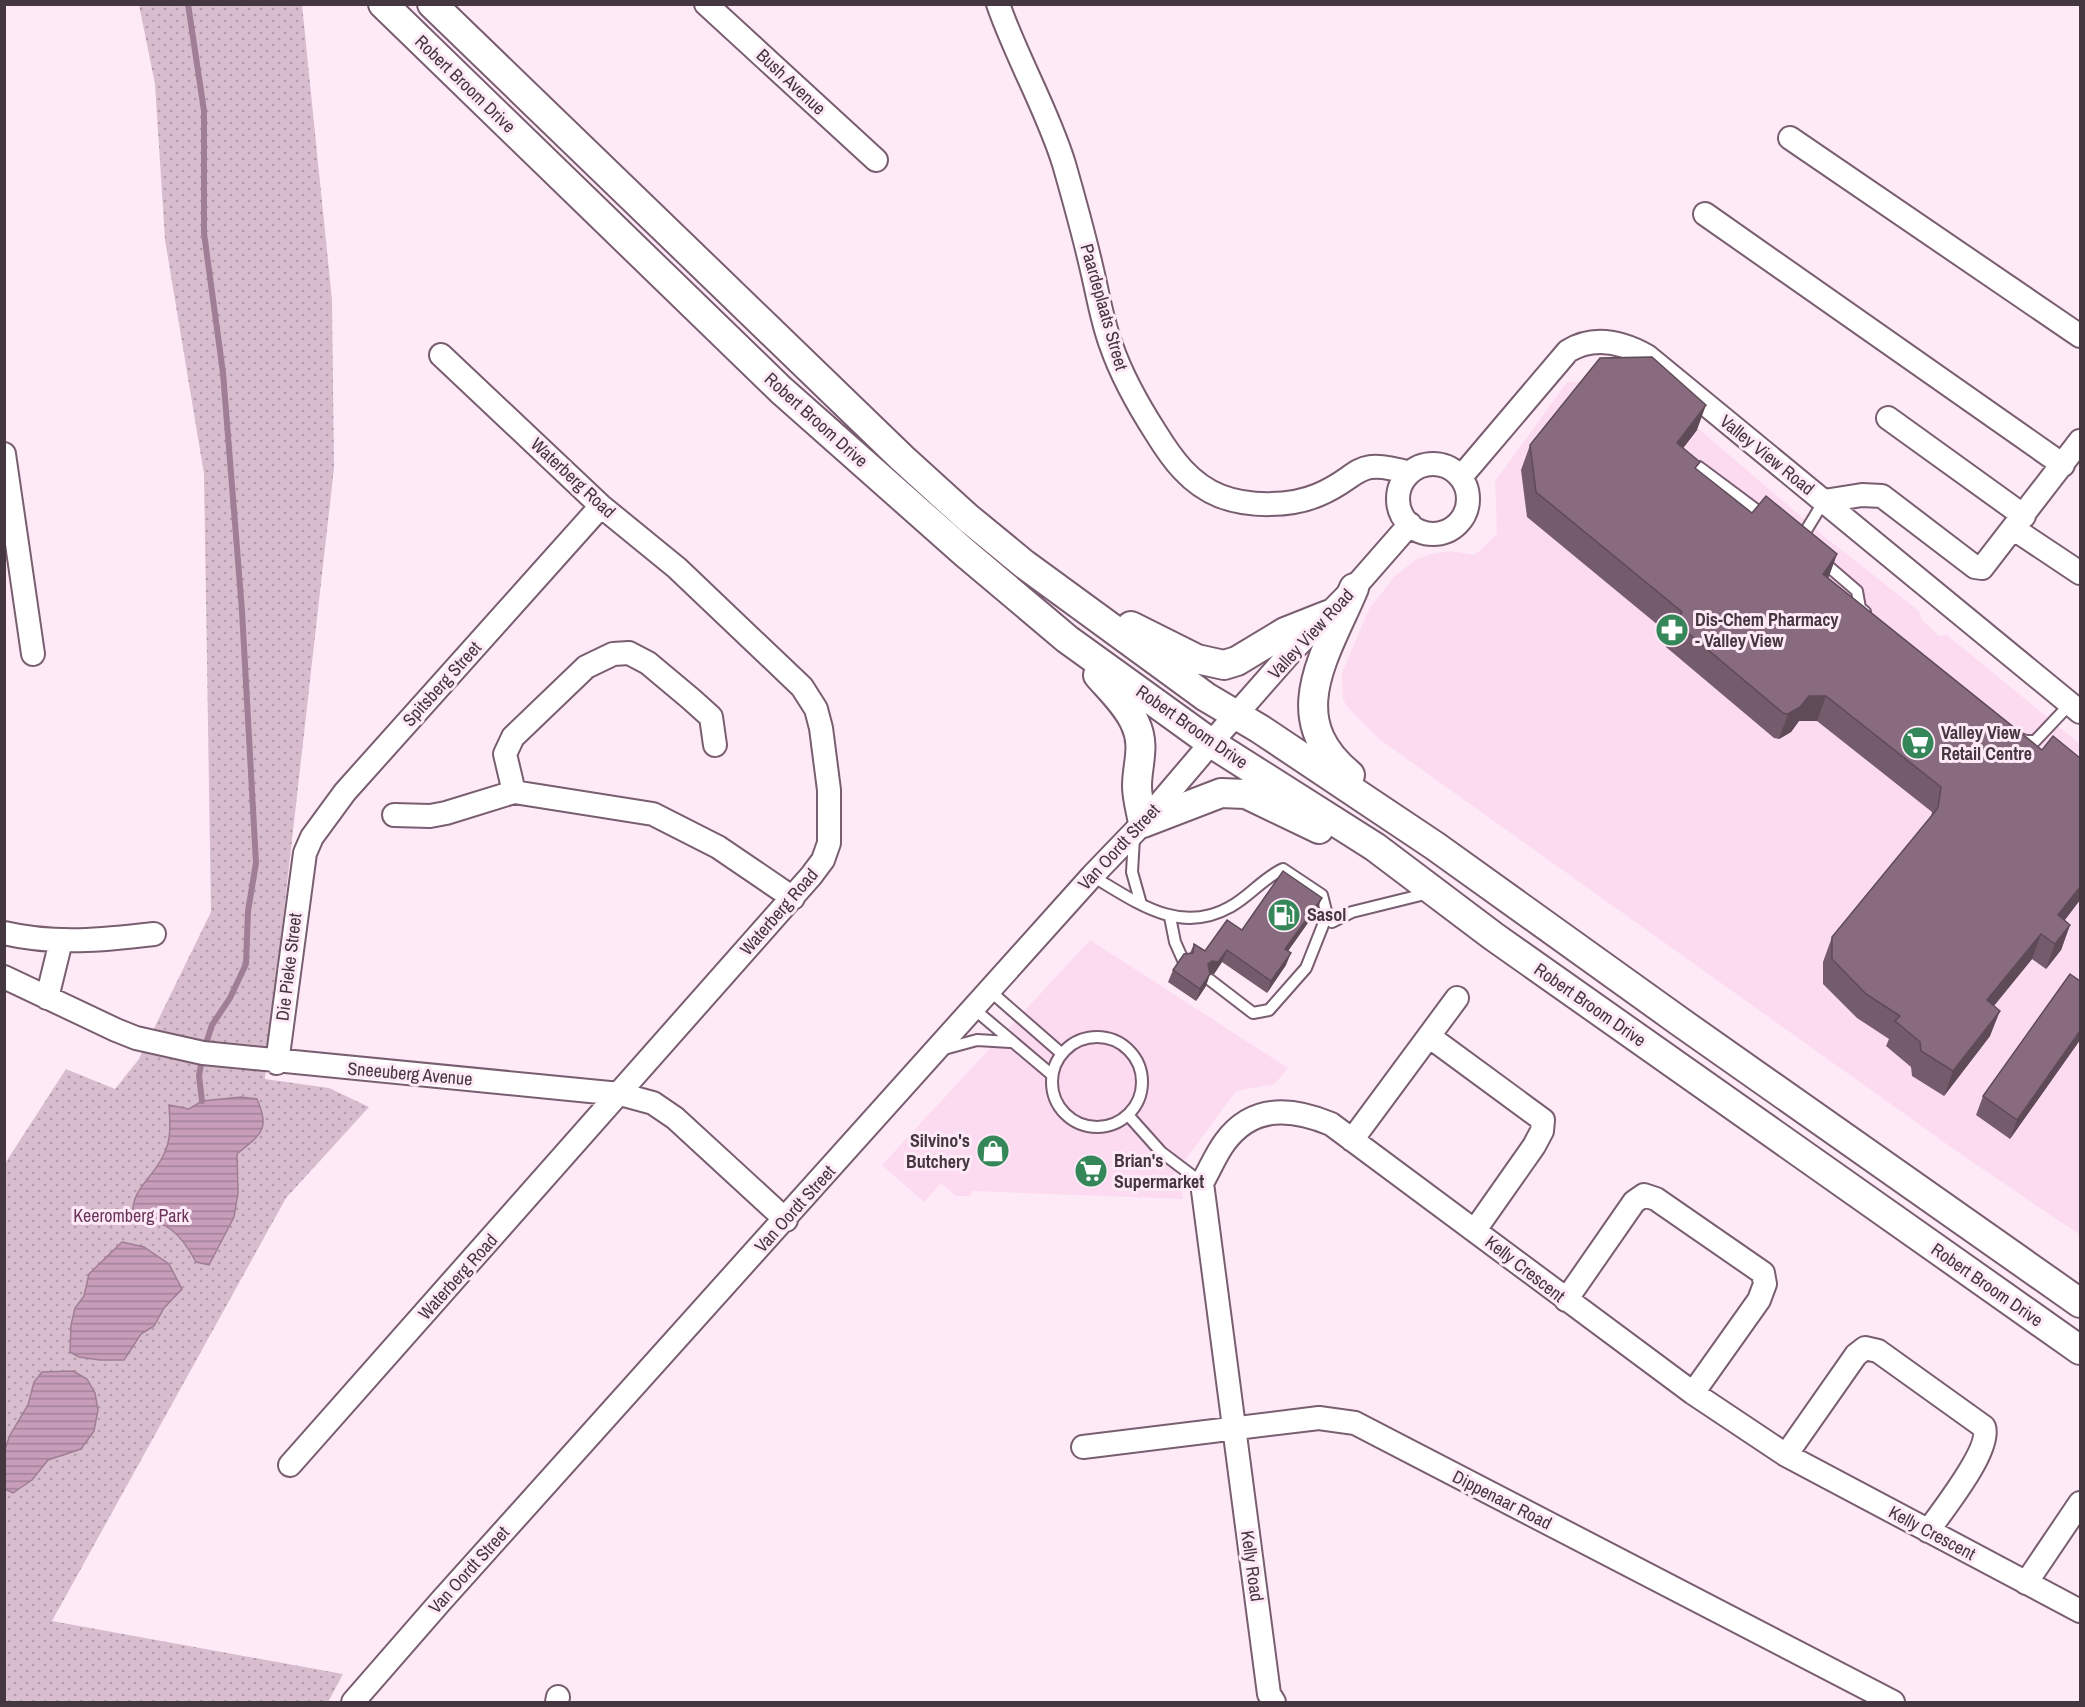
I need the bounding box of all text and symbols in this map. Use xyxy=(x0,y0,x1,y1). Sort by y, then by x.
street label: Robert Broom Drive xyxy=(409,29,521,138)
street label: Bush Avenue xyxy=(751,43,832,120)
street label: Paardeplaats Street xyxy=(1074,241,1134,373)
street label: Robert Broom Drive xyxy=(759,366,873,473)
street label: Valley View Road xyxy=(1715,409,1820,501)
street label: Waterberg Road xyxy=(525,432,621,524)
street label: Valley View Road xyxy=(1262,583,1359,684)
place label: Dis-Chem Pharmacy - Valley View xyxy=(1695,607,1839,653)
pharmacy icon: Dis-Chem Pharmacy - Valley View xyxy=(1654,612,1690,648)
street label: Spitsberg Street xyxy=(397,636,487,732)
street label: Robert Broom Drive xyxy=(1131,679,1253,774)
place label: Valley View Retail Centre xyxy=(1941,720,2032,766)
supermarket icon: Valley View Retail Centre xyxy=(1900,725,1936,761)
street label: Van Oordt Street xyxy=(1072,798,1165,895)
street label: Waterberg Road xyxy=(734,863,823,961)
fuel station icon: Sasol xyxy=(1266,897,1302,933)
place label: Sasol xyxy=(1307,902,1346,927)
street label: Die Pieke Street xyxy=(269,912,308,1022)
street label: Robert Broom Drive xyxy=(1529,957,1651,1052)
street label: Sneeuberg Avenue xyxy=(347,1056,474,1091)
place label: Silvino's Butchery xyxy=(906,1128,971,1174)
shop icon: Silvino's Butchery xyxy=(975,1133,1011,1169)
place label: Brian's Supermarket xyxy=(1114,1148,1204,1194)
supermarket icon: Brian's Supermarket xyxy=(1073,1153,1109,1189)
street label: Van Oordt Street xyxy=(749,1160,841,1258)
park label: Keeromberg Park xyxy=(73,1203,189,1228)
street label: Waterberg Road xyxy=(412,1228,503,1325)
street label: Kelly Crescent xyxy=(1480,1229,1570,1308)
street label: Robert Broom Drive xyxy=(1926,1237,2048,1332)
street label: Dippenaar Road xyxy=(1448,1464,1556,1535)
street label: Kelly Crescent xyxy=(1884,1499,1980,1566)
street label: Van Oordt Street xyxy=(423,1521,515,1619)
street label: Kelly Road xyxy=(1235,1529,1270,1603)

